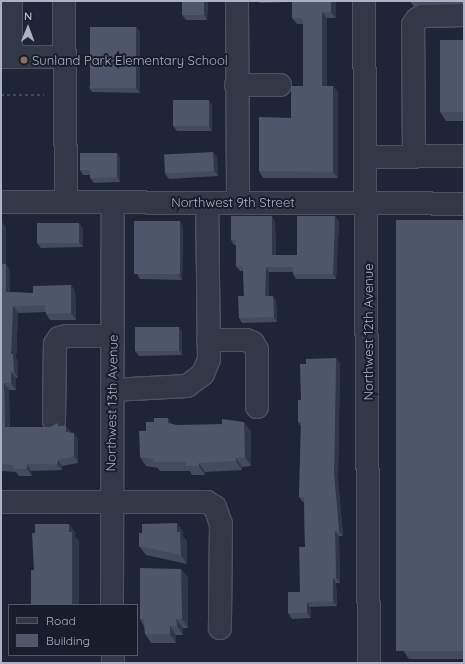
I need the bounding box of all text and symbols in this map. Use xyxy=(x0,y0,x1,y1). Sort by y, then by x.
north arrow xyxy=(8,8,48,48)
text: N xyxy=(24,9,32,23)
place label: Sunland Park Elementary School xyxy=(32,52,228,68)
marker: Sunland Park Elementary School xyxy=(19,55,29,65)
street label: Northwest 9th Street xyxy=(171,194,295,210)
street label: Northwest 12th Avenue xyxy=(360,263,376,401)
street label: Northwest 13th Avenue xyxy=(103,335,121,471)
legend xyxy=(8,604,138,656)
text: Road xyxy=(46,613,76,628)
text: Building xyxy=(46,633,90,648)

